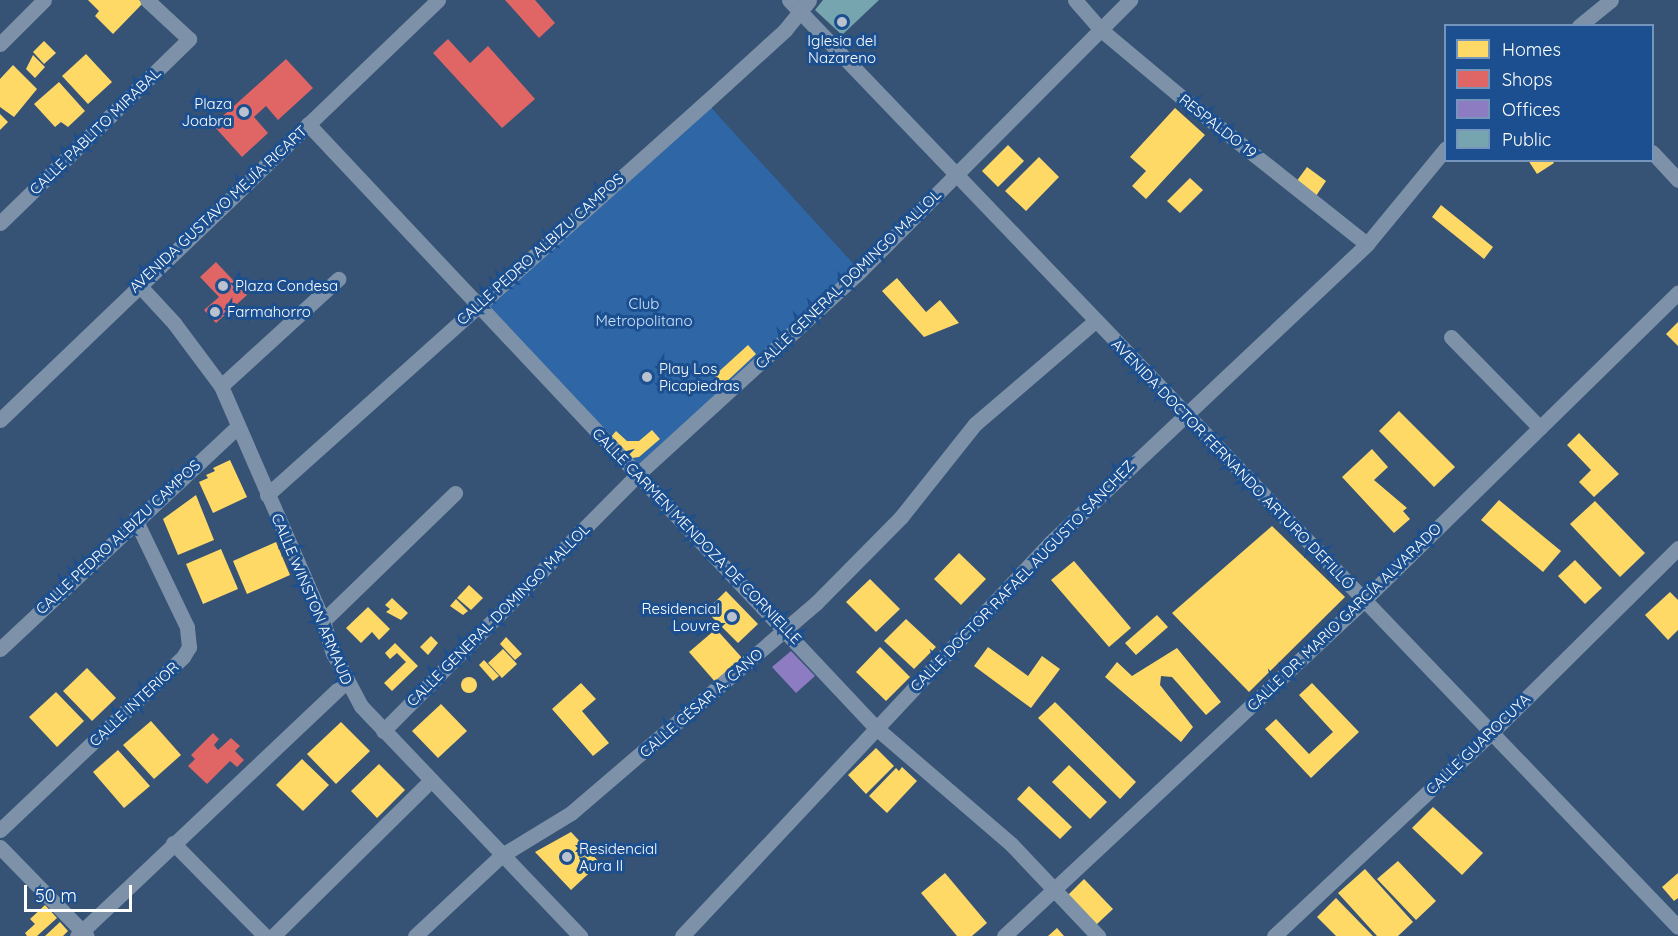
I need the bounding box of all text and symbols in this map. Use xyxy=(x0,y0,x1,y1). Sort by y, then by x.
marker: Iglesia del Nazareno xyxy=(835,15,849,29)
legend xyxy=(1444,24,1654,162)
place label: Iglesia del Nazareno xyxy=(807,31,877,66)
text: Homes xyxy=(1502,38,1561,61)
street label: CALLE PABLITO MIRABAL xyxy=(26,64,164,198)
text: Shops xyxy=(1502,68,1553,91)
street label: RESPALDO 19 xyxy=(1176,90,1260,162)
place label: Plaza Joabra xyxy=(181,94,232,129)
text: Offices xyxy=(1502,98,1561,121)
marker: Plaza Joabra xyxy=(237,105,251,119)
street label: AVENIDA GUSTAVO MEJÍA RICART xyxy=(125,122,311,296)
text: Public xyxy=(1502,128,1551,151)
street label: CALLE PEDRO ALBIZU CAMPOS xyxy=(453,169,627,329)
street label: CALLE GENERAL DOMINGO MALLOL xyxy=(751,185,945,373)
place label: Plaza Condesa xyxy=(235,277,338,295)
marker: Plaza Condesa xyxy=(216,279,230,293)
park label: Club Metropolitano xyxy=(595,294,693,329)
place label: Farmahorro xyxy=(227,303,311,321)
marker: Farmahorro xyxy=(208,305,222,319)
street label: AVENIDA DOCTOR FERNANDO ARTURO DEFILLÓ xyxy=(1108,335,1358,593)
place label: Play Los Picapiedras xyxy=(659,359,740,394)
marker: Play Los Picapiedras xyxy=(640,370,654,384)
street label: CALLE CARMEN MENDOZA DE CORNIELLE xyxy=(589,424,805,648)
street label: CALLE PEDRO ALBIZU CAMPOS xyxy=(32,456,204,618)
street label: CALLE DOCTOR RAFAEL AUGUSTO SÁNCHEZ xyxy=(906,457,1138,695)
street label: CALLE WINSTON ARMAUD xyxy=(268,511,356,687)
street label: CALLE DR. MARIO GARCÍA ALVARADO xyxy=(1243,519,1445,715)
street label: CALLE GENERAL DOMINGO MALLOL xyxy=(403,520,593,710)
place label: Residencial Louvre xyxy=(642,599,720,634)
marker: Residencial Louvre xyxy=(725,610,739,624)
street label: CALLE CÉSAR A. CANO xyxy=(636,645,766,761)
street label: CALLE INTERIOR xyxy=(86,658,182,750)
street label: CALLE GUAROCUYA xyxy=(1422,690,1534,798)
place label: Residencial Aura II xyxy=(579,839,657,874)
marker: Residencial Aura II xyxy=(560,850,574,864)
scale bar xyxy=(27,873,135,911)
text: 50 m xyxy=(35,884,77,907)

